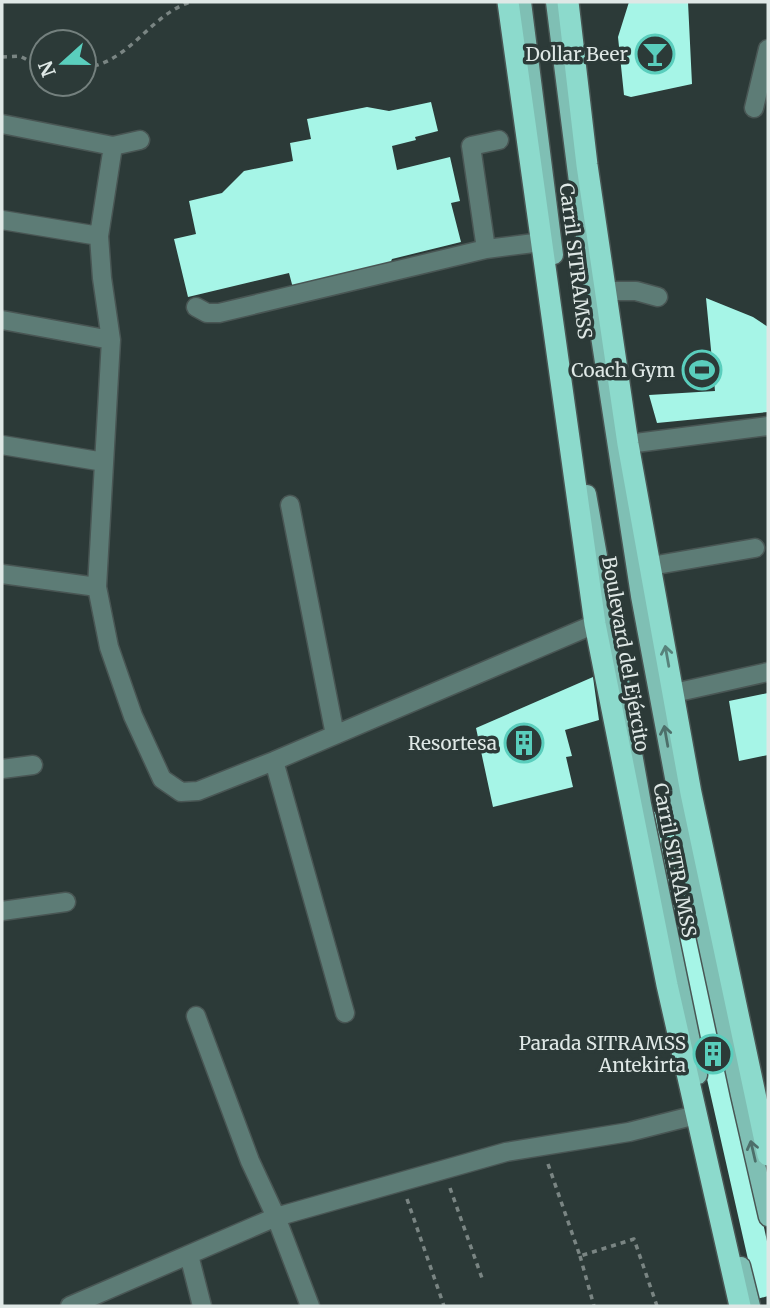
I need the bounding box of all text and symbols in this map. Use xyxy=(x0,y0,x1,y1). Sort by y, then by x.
north arrow xyxy=(28,28,98,98)
bar icon: Dollar Beer xyxy=(634,33,676,75)
place label: Dollar Beer xyxy=(525,42,628,66)
text: N xyxy=(33,58,61,80)
street label: Carril SITRAMSS xyxy=(555,182,597,340)
sports icon: Coach Gym xyxy=(681,349,723,391)
place label: Coach Gym xyxy=(571,358,675,382)
street label: Boulevard del Ejército xyxy=(597,554,655,754)
one-way arrow xyxy=(660,645,673,668)
building icon: Resortesa xyxy=(503,722,545,764)
one-way arrow xyxy=(658,726,672,748)
place label: Resortesa xyxy=(408,731,497,755)
street label: Carril SITRAMSS xyxy=(648,781,702,939)
place label: Parada SITRAMSS Antekirta xyxy=(519,1031,686,1077)
building icon: Parada SITRAMSS Antekirta xyxy=(692,1033,734,1075)
one-way arrow xyxy=(745,1140,759,1163)

